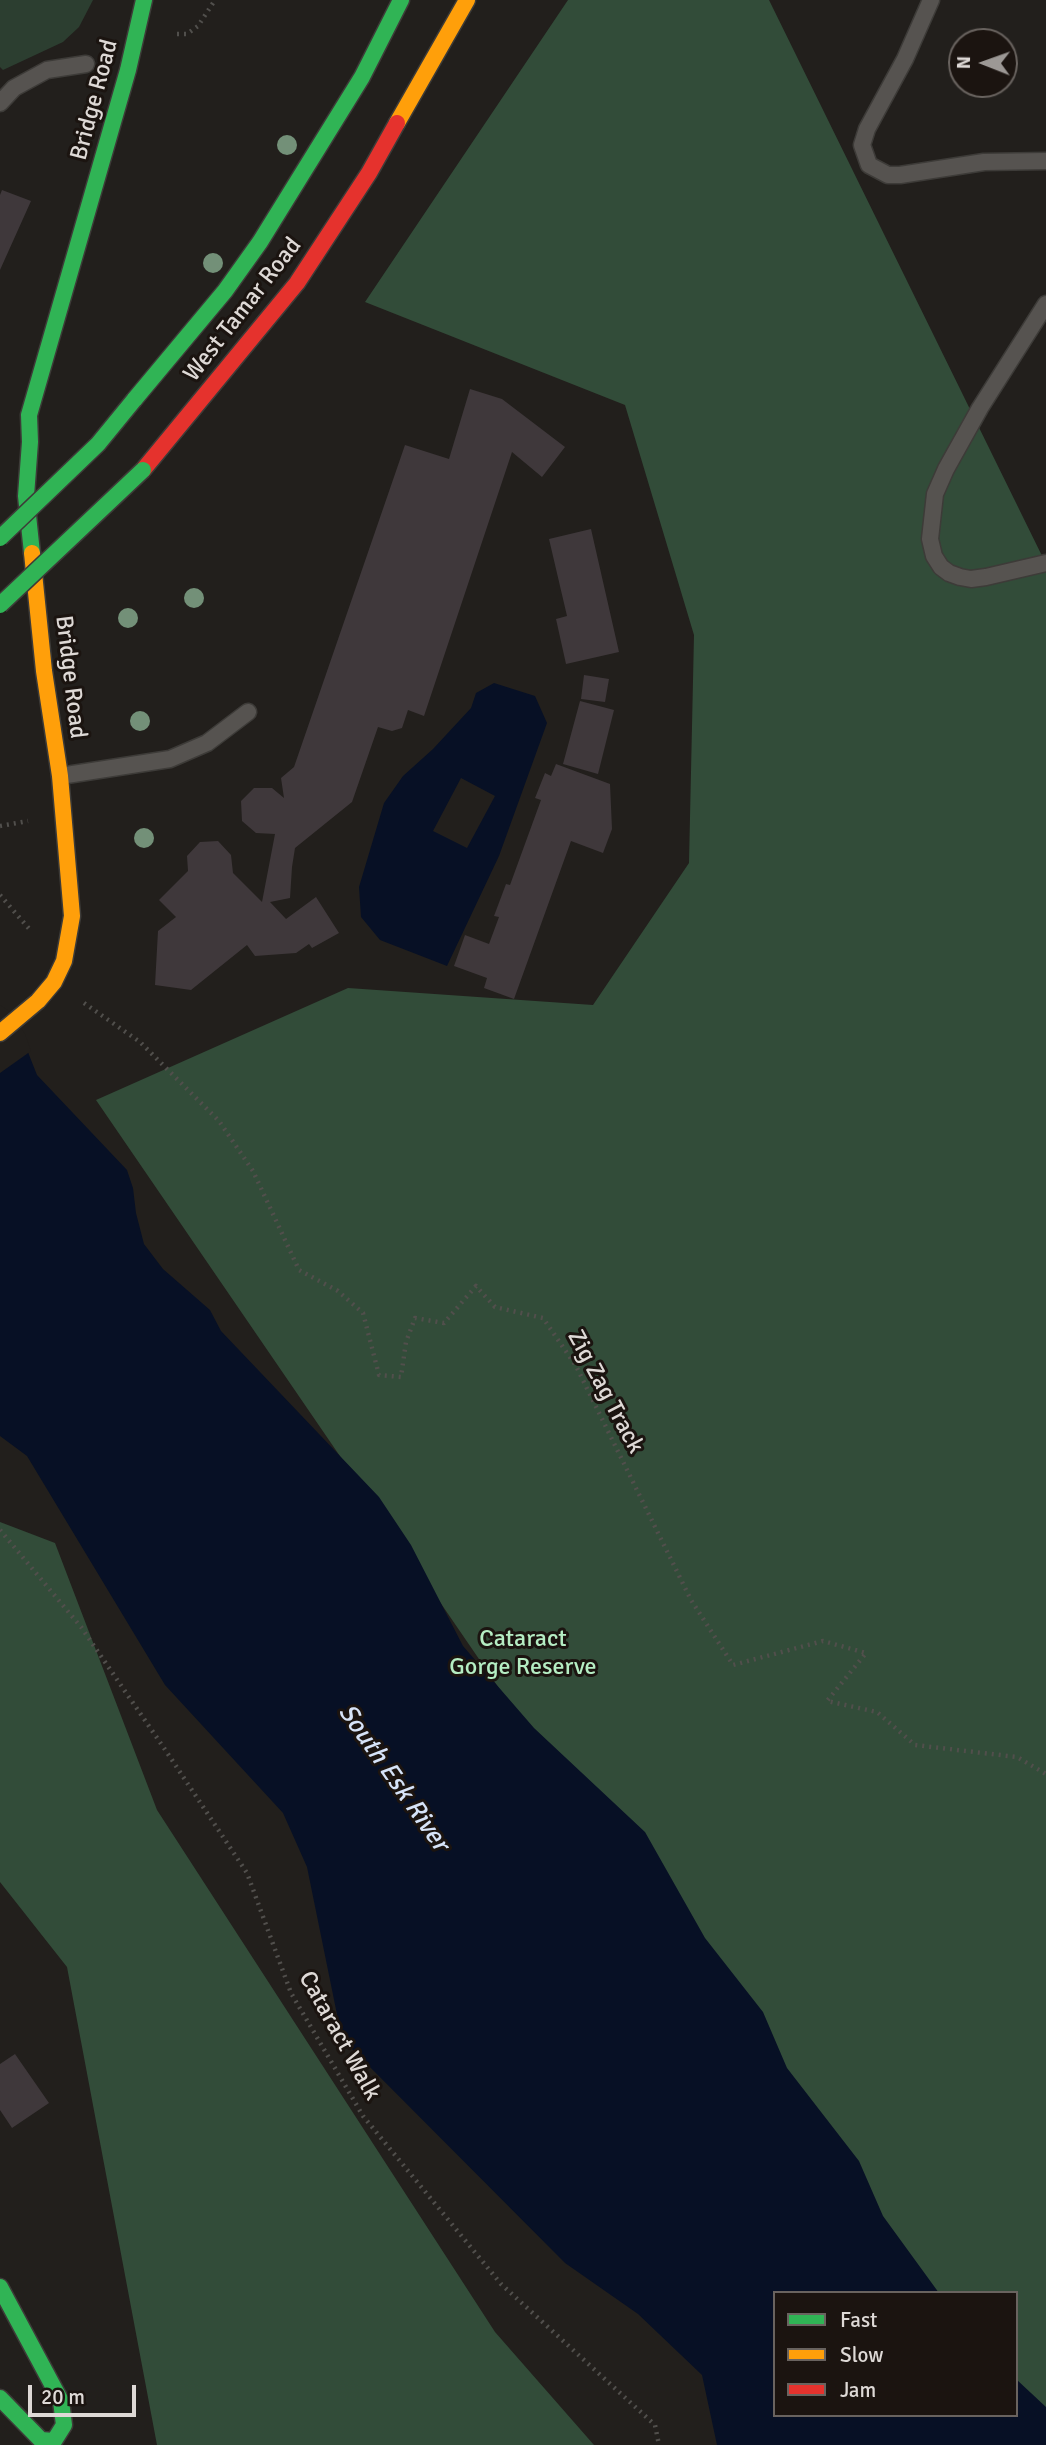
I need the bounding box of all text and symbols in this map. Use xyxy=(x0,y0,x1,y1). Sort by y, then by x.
north arrow xyxy=(948,28,1018,98)
street label: Bridge Road xyxy=(65,36,125,164)
text: N xyxy=(952,56,976,69)
street label: West Tamar Road xyxy=(178,232,308,388)
street label: Bridge Road xyxy=(48,614,92,740)
street label: Zig Zag Track xyxy=(560,1325,650,1459)
park label: Cataract Gorge Reserve xyxy=(449,1626,597,1682)
water label: South Esk River xyxy=(331,1698,455,1858)
street label: Cataract Walk xyxy=(292,1966,386,2106)
legend xyxy=(773,2291,1018,2417)
text: Fast xyxy=(840,2307,877,2333)
text: Slow xyxy=(840,2342,884,2368)
scale bar xyxy=(32,2372,140,2416)
text: Jam xyxy=(840,2377,876,2403)
text: 20 m xyxy=(41,2384,85,2410)

